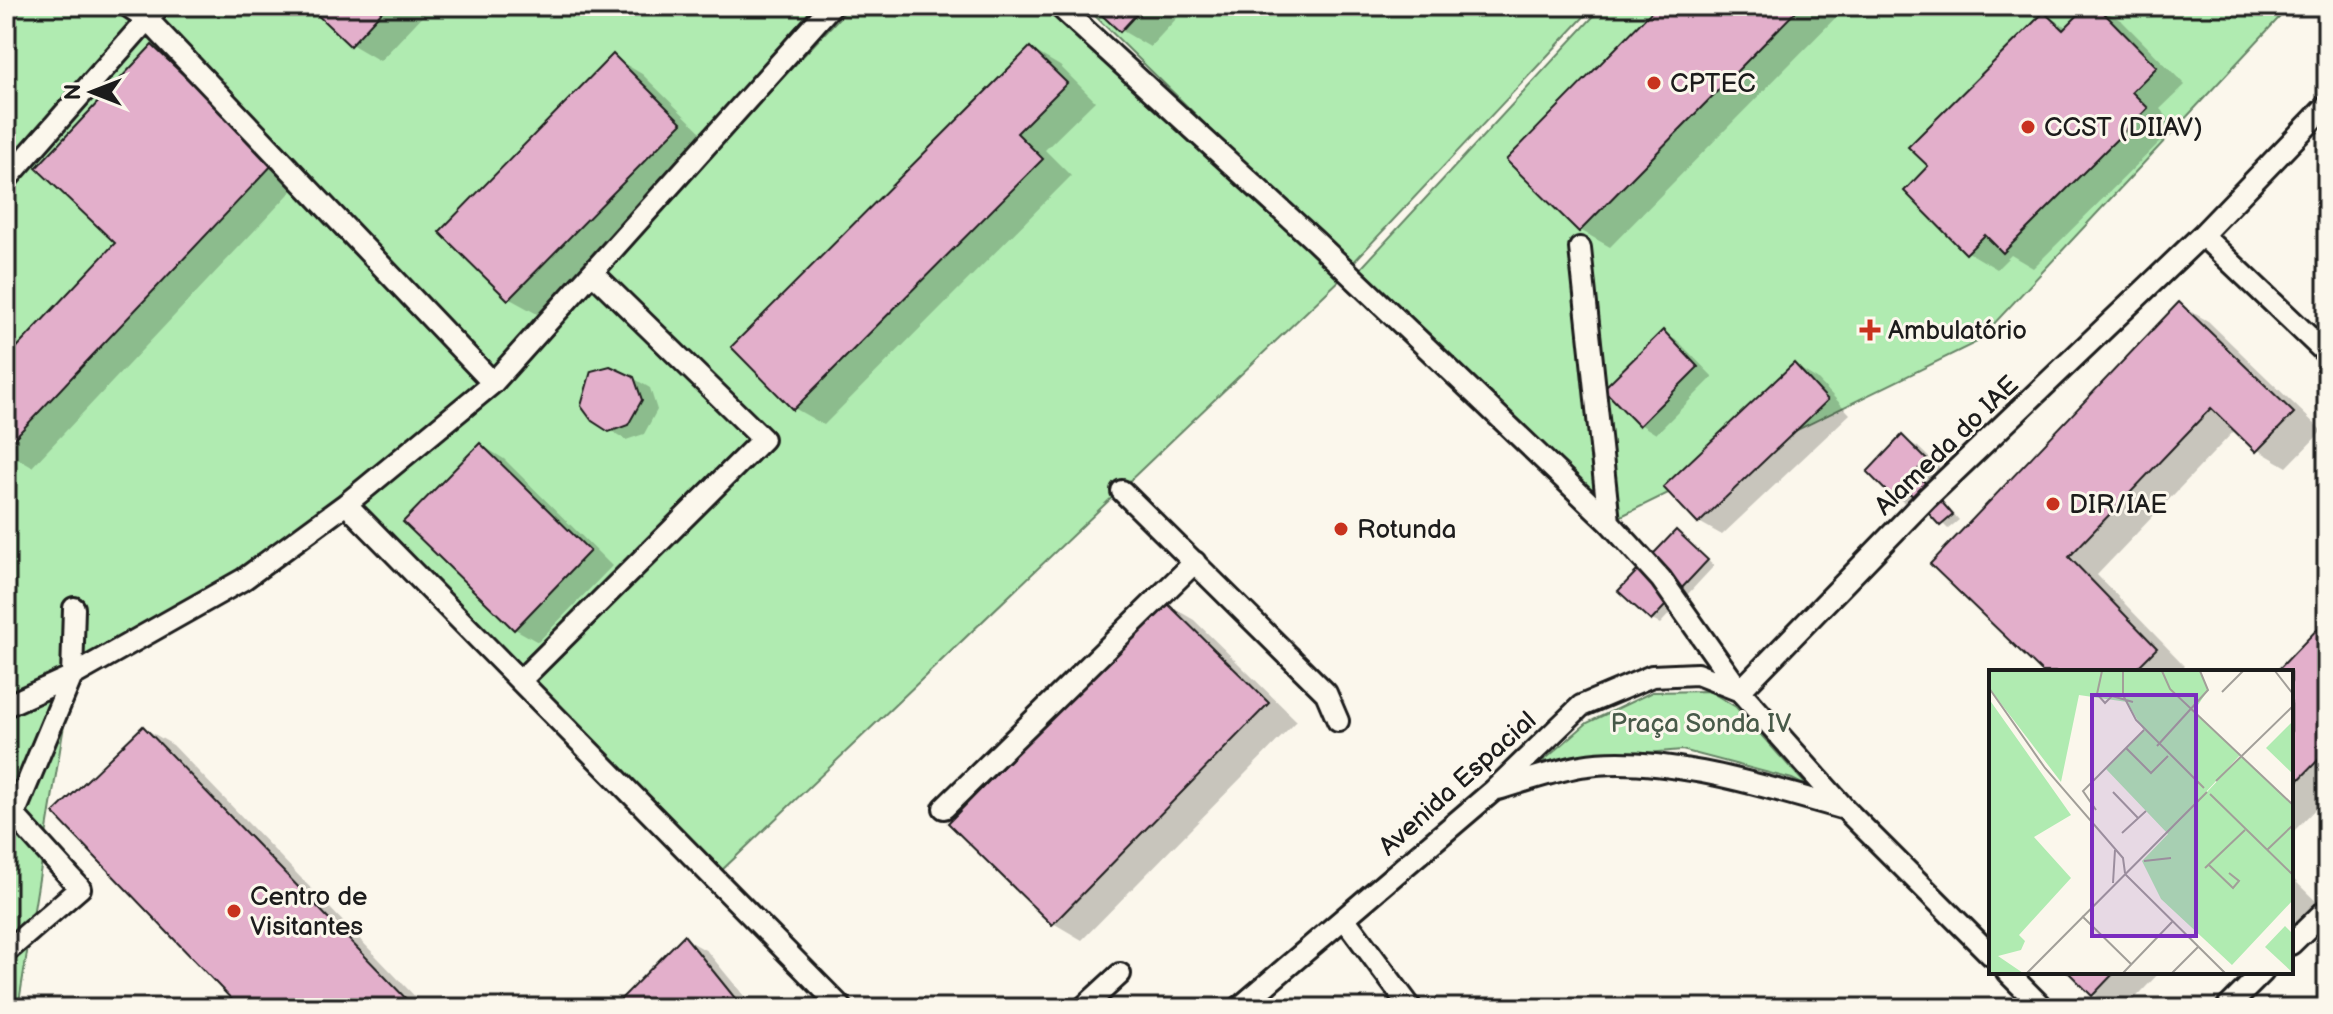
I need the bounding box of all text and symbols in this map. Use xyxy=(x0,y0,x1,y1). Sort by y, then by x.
north arrow xyxy=(52,52,132,132)
place label: CPTEC xyxy=(1670,69,1756,100)
marker: CPTEC xyxy=(1645,74,1663,92)
text: N xyxy=(60,84,87,100)
place label: CCST (DIIAV) xyxy=(2044,113,2203,144)
marker: CCST (DIIAV) xyxy=(2019,118,2037,136)
place label: Ambulatório xyxy=(1888,316,2027,347)
marker: Ambulatório xyxy=(1859,319,1881,341)
street label: Alameda do IAE xyxy=(1869,370,2025,522)
place label: DIR/IAE xyxy=(2069,490,2167,521)
marker: DIR/IAE xyxy=(2044,495,2062,513)
place label: Rotunda xyxy=(1357,515,1457,546)
marker: Rotunda xyxy=(1332,520,1350,538)
inset map xyxy=(1989,670,2293,974)
street label: Avenida Espacial xyxy=(1373,706,1543,863)
park label: Praça Sonda IV xyxy=(1611,709,1791,740)
place label: Centro de Visitantes xyxy=(250,882,368,943)
marker: Centro de Visitantes xyxy=(225,902,243,920)

